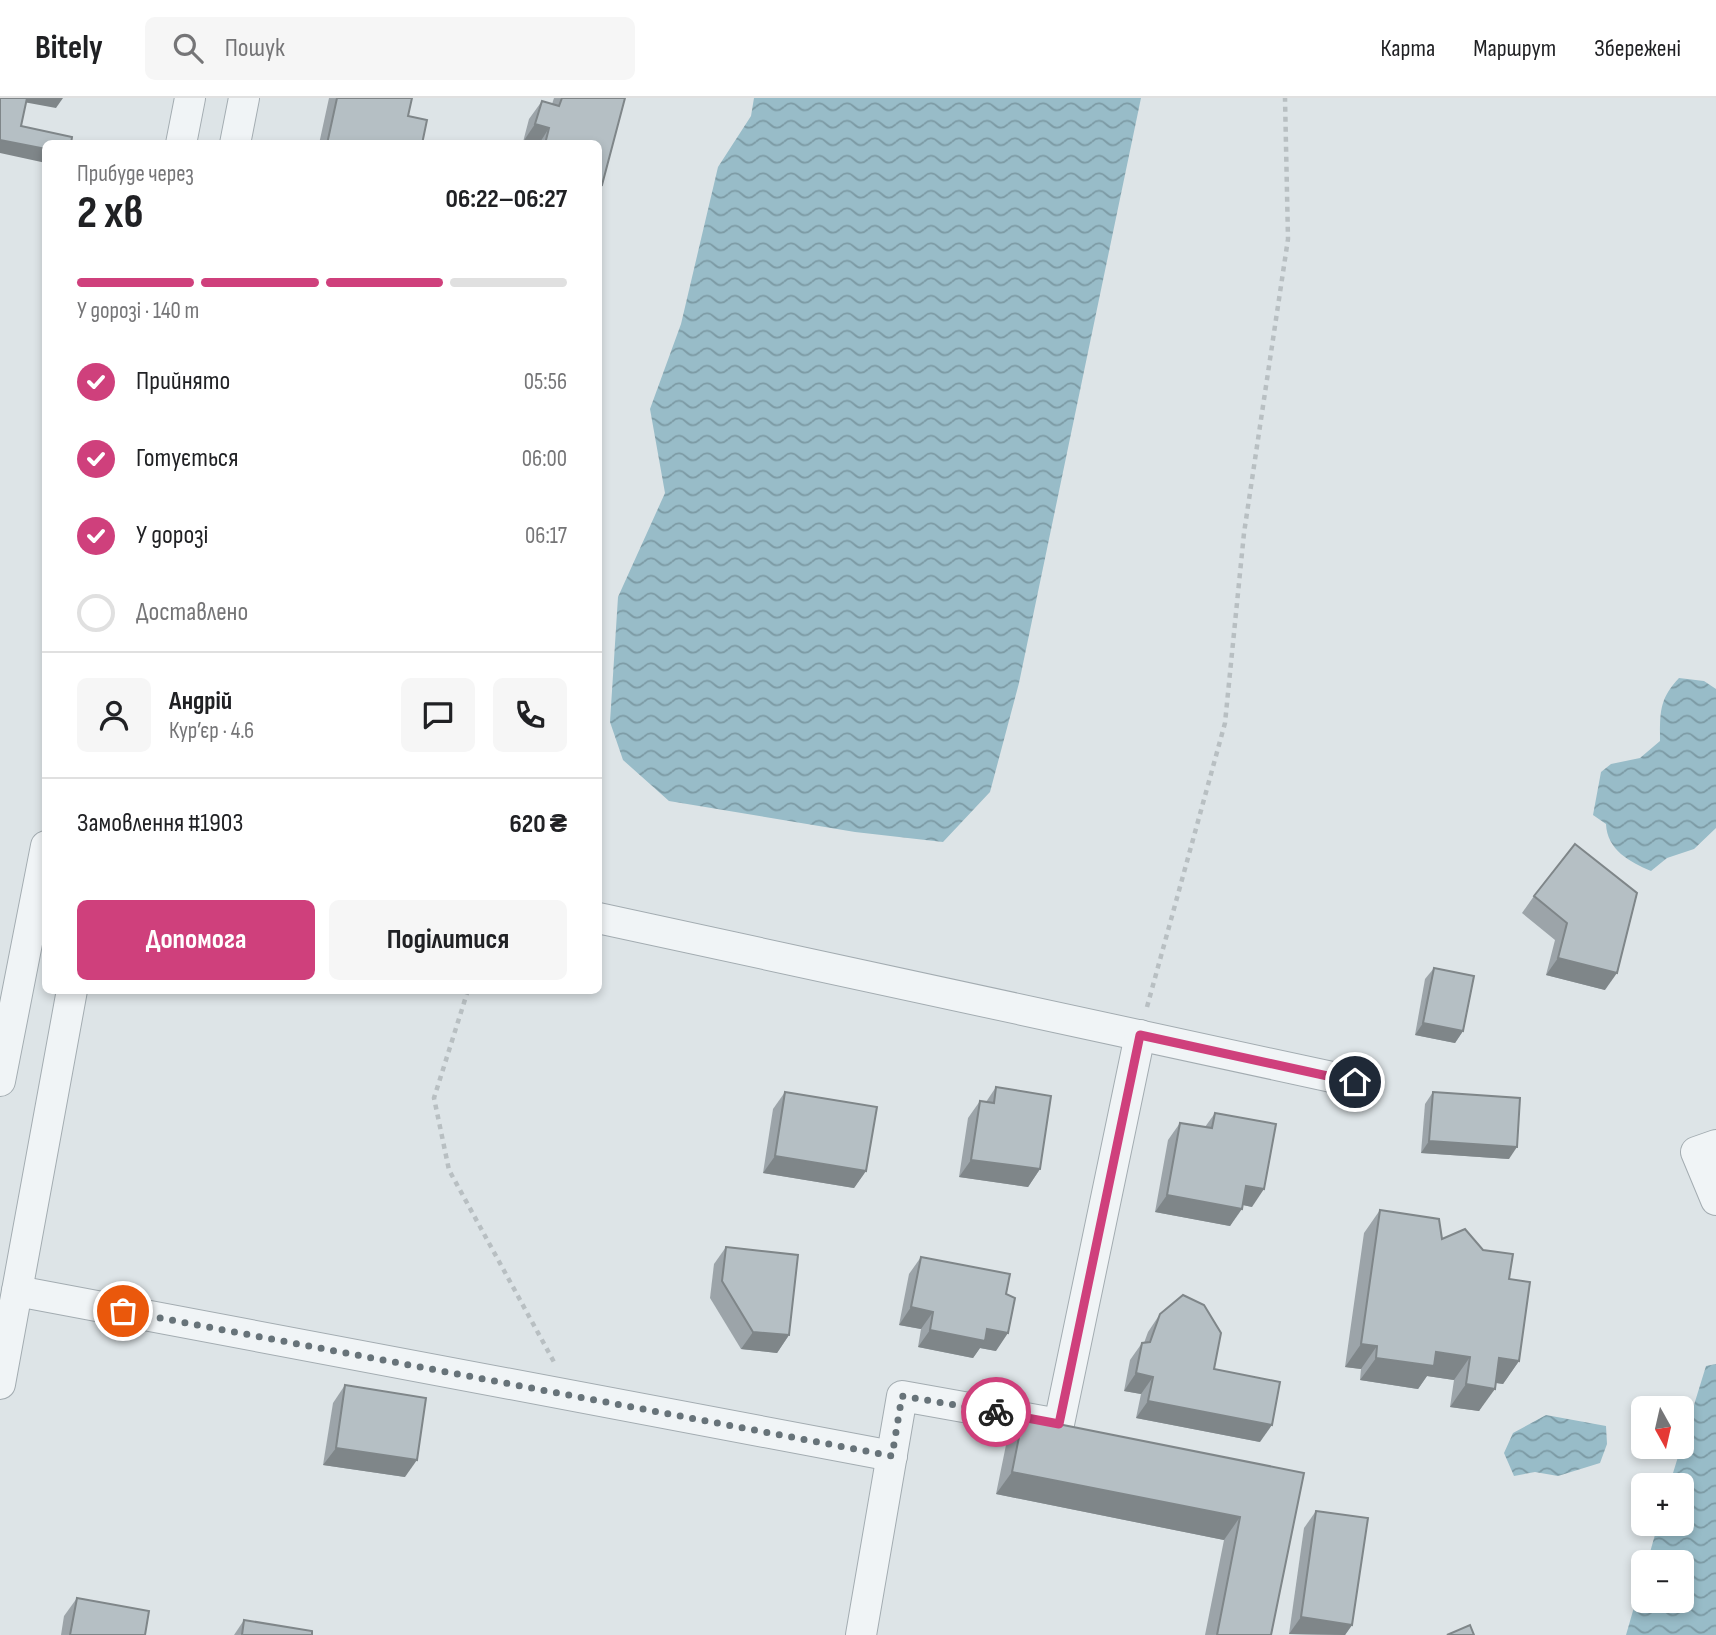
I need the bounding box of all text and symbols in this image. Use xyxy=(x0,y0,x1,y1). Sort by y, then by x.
search box xyxy=(145,17,635,80)
text: Bitely xyxy=(35,28,103,68)
icon: search xyxy=(169,29,207,67)
text: Пошук xyxy=(225,33,285,64)
text: Карта xyxy=(1381,34,1435,63)
text: Маршрут xyxy=(1473,34,1556,63)
text: Збережені xyxy=(1594,34,1681,63)
text: Прибуде через xyxy=(77,160,194,188)
text: 06:22–06:27 xyxy=(446,184,567,215)
text: 2 хв xyxy=(77,186,144,241)
text: У дорозі · 140 m xyxy=(77,297,199,325)
icon: check xyxy=(77,363,115,401)
text: Прийнято xyxy=(136,366,230,397)
text: 05:56 xyxy=(524,368,567,396)
icon: check xyxy=(77,440,115,478)
text: Готується xyxy=(136,443,238,474)
text: 06:00 xyxy=(522,445,567,473)
icon: check xyxy=(77,517,115,555)
text: У дорозі xyxy=(136,520,208,551)
text: 06:17 xyxy=(525,522,567,550)
text: Доставлено xyxy=(136,597,248,628)
button: person xyxy=(77,678,151,752)
button: chat xyxy=(401,678,475,752)
button: phone xyxy=(493,678,567,752)
text: Андрій xyxy=(169,686,232,717)
text: Кур’єр · 4.6 xyxy=(169,717,254,745)
text: Замовлення #1903 xyxy=(77,808,243,839)
text: 620 ₴ xyxy=(509,809,567,840)
button: Допомога xyxy=(77,900,315,980)
button: Поділитися xyxy=(329,900,567,980)
pin xyxy=(1325,1052,1385,1112)
icon: home xyxy=(1336,1063,1374,1101)
pin xyxy=(93,1281,153,1341)
icon: bag xyxy=(104,1292,142,1330)
courier xyxy=(961,1377,1031,1447)
icon: bike xyxy=(977,1393,1015,1431)
north arrow xyxy=(1631,1396,1694,1460)
map controls xyxy=(1631,1396,1694,1613)
button: + xyxy=(1631,1473,1694,1536)
button: − xyxy=(1631,1550,1694,1613)

